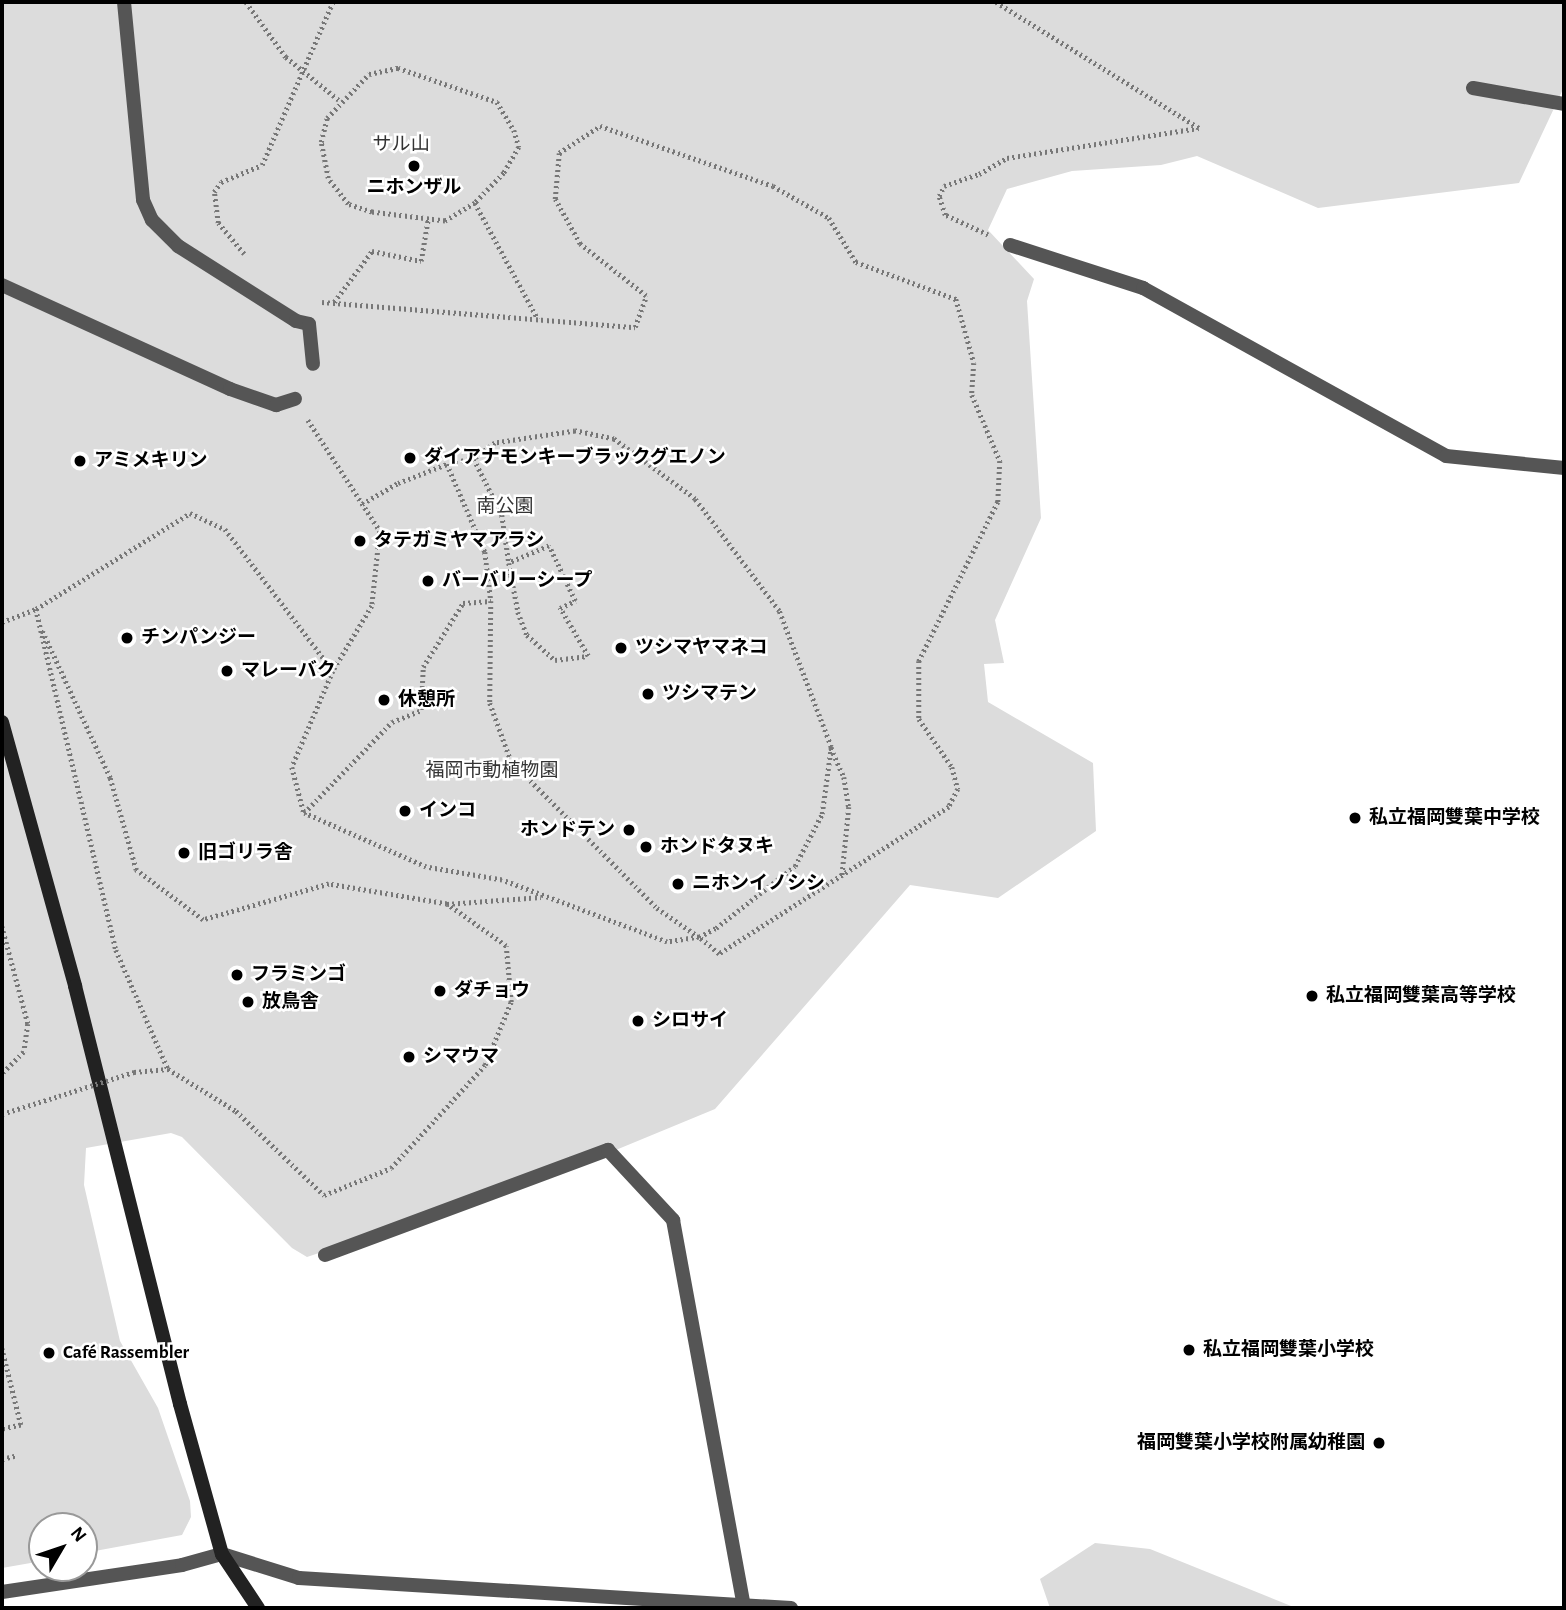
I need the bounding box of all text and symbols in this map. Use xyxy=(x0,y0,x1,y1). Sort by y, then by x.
park label: サル山 xyxy=(373,134,429,156)
marker: ニホンザル xyxy=(406,158,422,174)
place label: ニホンザル xyxy=(367,177,461,199)
place label: ダイアナモンキーブラックグエノン xyxy=(424,447,728,469)
place label: アミメキリン xyxy=(94,450,208,472)
marker: ダイアナモンキーブラックグエノン xyxy=(402,450,418,466)
marker: アミメキリン xyxy=(72,453,88,469)
park label: 南公園 xyxy=(477,496,533,518)
place label: タテガミヤマアラシ xyxy=(374,530,545,552)
marker: タテガミヤマアラシ xyxy=(352,533,368,549)
place label: バーバリーシープ xyxy=(442,570,594,592)
marker: バーバリーシープ xyxy=(420,573,436,589)
place label: チンパンジー xyxy=(141,627,255,649)
marker: チンパンジー xyxy=(119,630,135,646)
place label: ツシマヤマネコ xyxy=(635,637,768,659)
marker: ツシマヤマネコ xyxy=(613,640,629,656)
place label: マレーバク xyxy=(241,660,336,682)
marker: マレーバク xyxy=(219,663,235,679)
place label: ツシマテン xyxy=(662,683,757,705)
marker: ツシマテン xyxy=(640,686,656,702)
place label: 休憩所 xyxy=(398,689,455,711)
marker: 休憩所 xyxy=(376,692,392,708)
park label: 福岡市動植物園 xyxy=(426,760,558,782)
place label: インコ xyxy=(419,800,476,822)
marker: インコ xyxy=(397,803,413,819)
place label: 私立福岡雙葉中学校 xyxy=(1369,807,1540,829)
marker: 私立福岡雙葉中学校 xyxy=(1347,810,1363,826)
place label: ホンドテン xyxy=(520,819,615,841)
marker: ホンドテン xyxy=(621,822,637,838)
place label: ホンドタヌキ xyxy=(660,836,774,858)
marker: ホンドタヌキ xyxy=(638,839,654,855)
place label: 旧ゴリラ舎 xyxy=(198,842,293,864)
marker: 旧ゴリラ舎 xyxy=(176,845,192,861)
place label: ニホンイノシシ xyxy=(692,873,825,895)
marker: ニホンイノシシ xyxy=(670,876,686,892)
place label: フラミンゴ xyxy=(251,964,346,986)
marker: フラミンゴ xyxy=(229,967,245,983)
place label: ダチョウ xyxy=(454,980,530,1002)
marker: ダチョウ xyxy=(432,983,448,999)
place label: 私立福岡雙葉高等学校 xyxy=(1326,985,1516,1007)
marker: 私立福岡雙葉高等学校 xyxy=(1304,988,1320,1004)
place label: 放鳥舎 xyxy=(262,991,319,1013)
marker: 放鳥舎 xyxy=(240,994,256,1010)
place label: シロサイ xyxy=(652,1010,728,1032)
marker: シロサイ xyxy=(630,1013,646,1029)
place label: シマウマ xyxy=(423,1046,499,1068)
marker: シマウマ xyxy=(401,1049,417,1065)
place label: 私立福岡雙葉小学校 xyxy=(1203,1339,1374,1361)
place label: Café Rassembler xyxy=(63,1342,189,1364)
marker: 私立福岡雙葉小学校 xyxy=(1181,1342,1197,1358)
marker: Café Rassembler xyxy=(41,1345,57,1361)
place label: 福岡雙葉小学校附属幼稚園 xyxy=(1137,1432,1365,1454)
marker: 福岡雙葉小学校附属幼稚園 xyxy=(1371,1435,1387,1451)
north arrow xyxy=(28,1512,98,1582)
text: N xyxy=(67,1524,90,1546)

